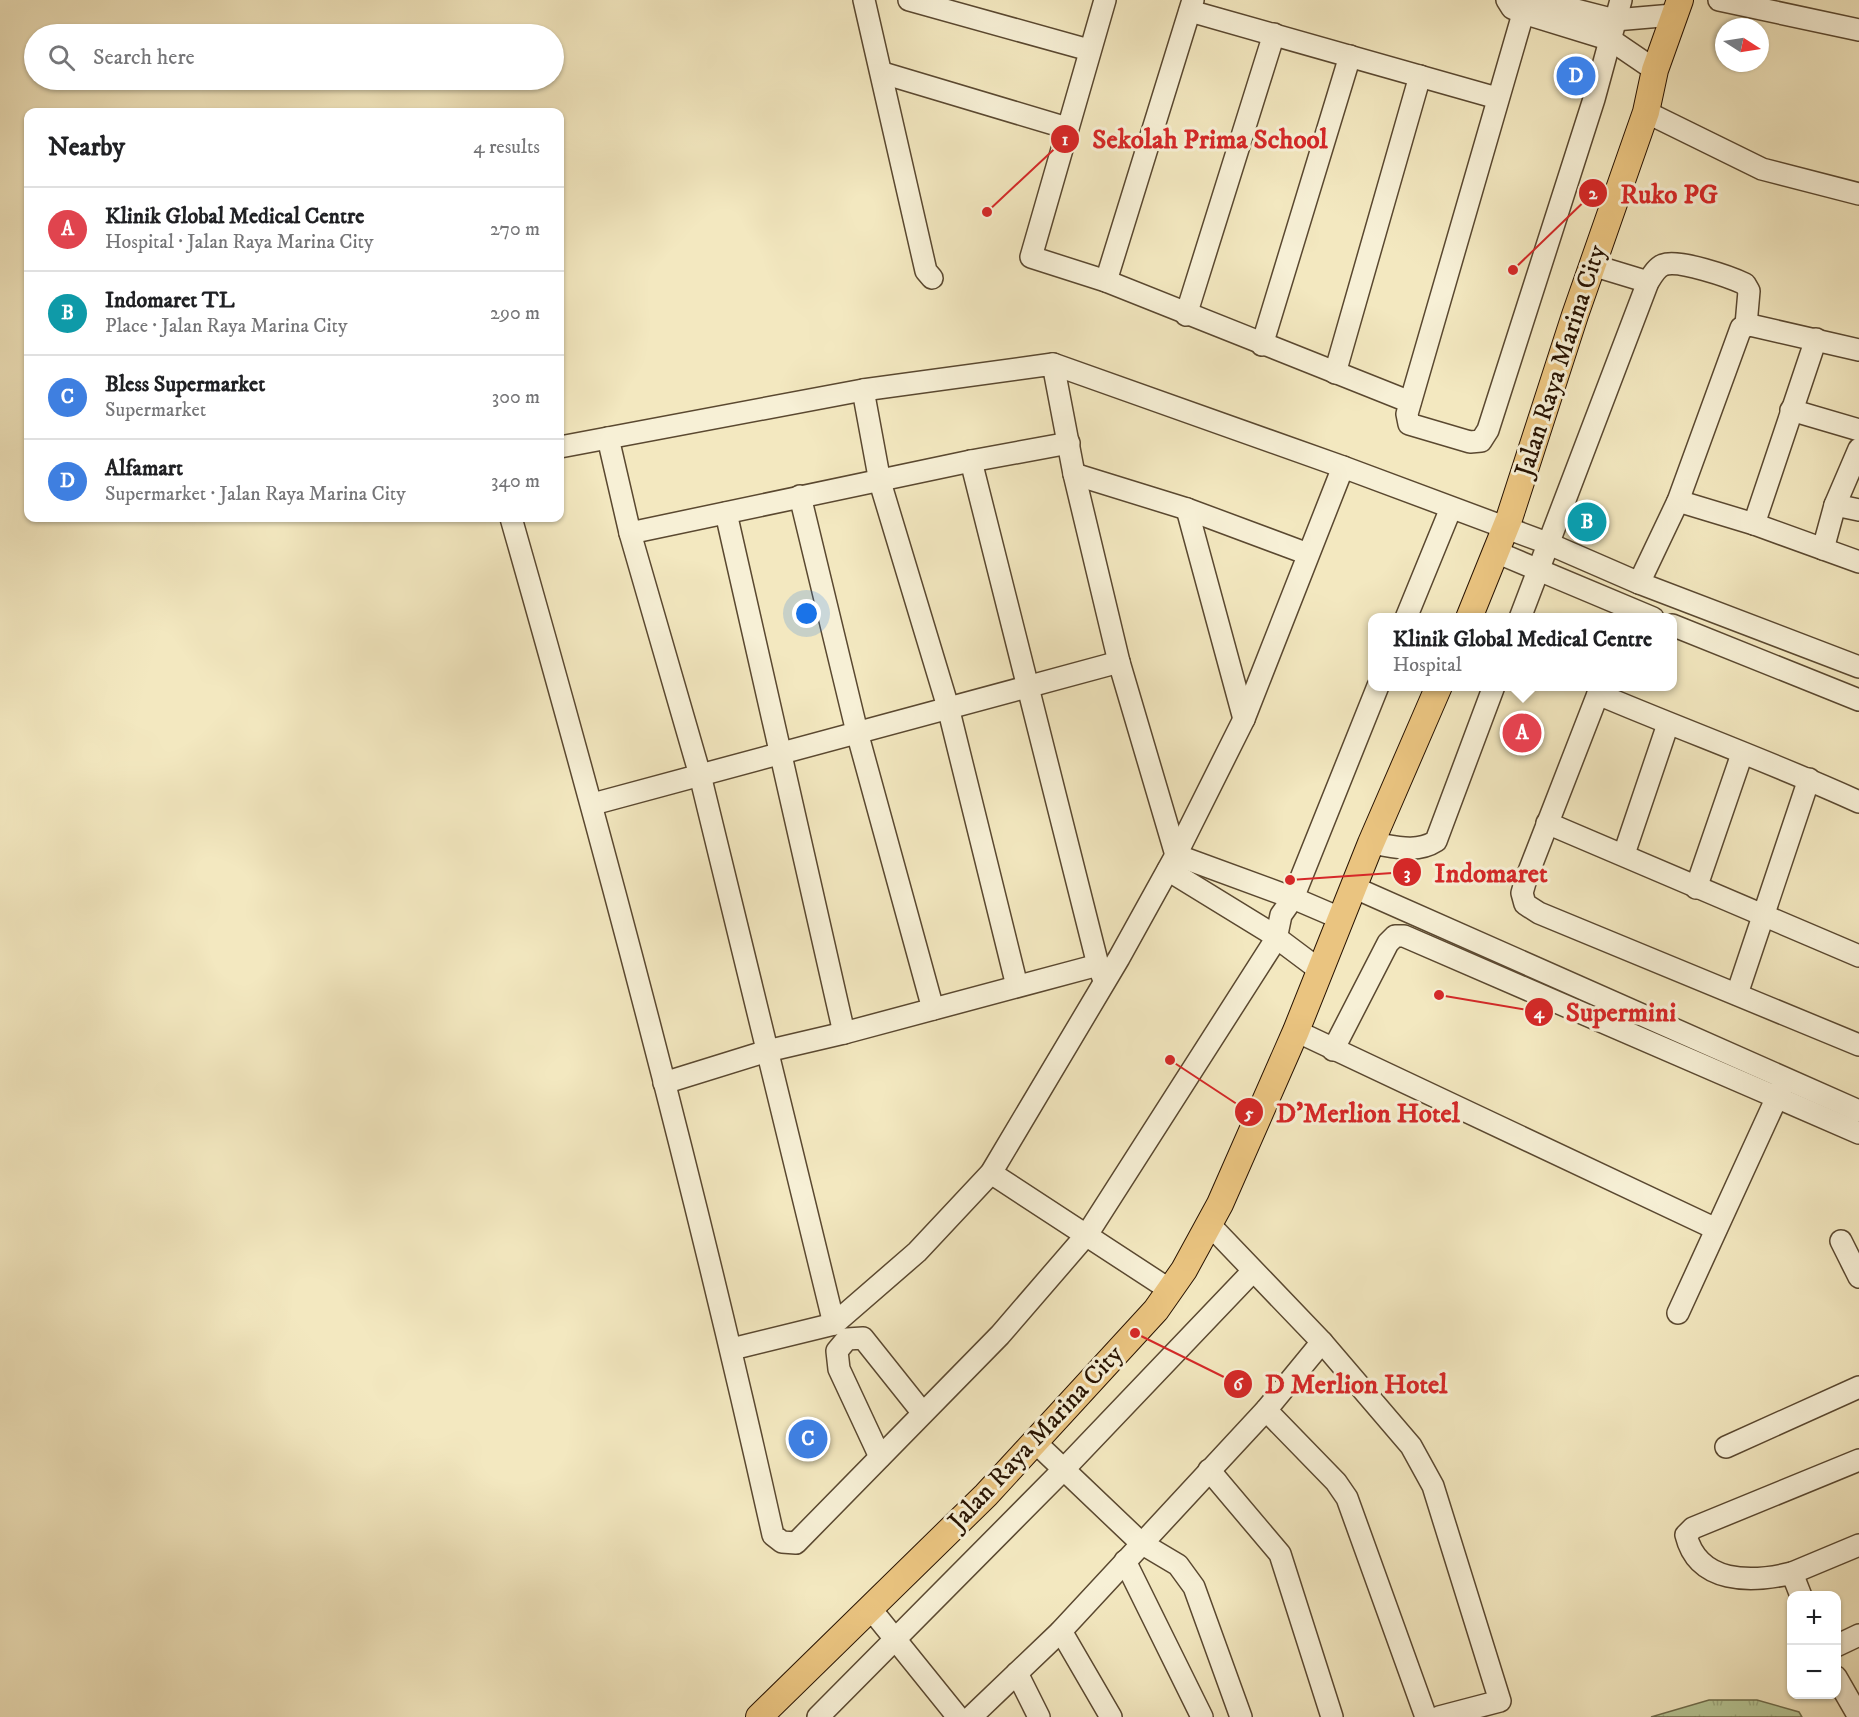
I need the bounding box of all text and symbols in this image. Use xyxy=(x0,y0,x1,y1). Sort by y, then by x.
north arrow xyxy=(1715,18,1769,72)
search box xyxy=(24,24,564,90)
icon: search xyxy=(45,41,78,74)
text: Search here xyxy=(93,44,195,71)
pin: D xyxy=(1556,54,1596,98)
callout: Sekolah Prima School xyxy=(1050,116,1339,161)
text: Sekolah Prima School xyxy=(1092,123,1329,157)
text: 1 xyxy=(1062,129,1069,151)
text: Nearby xyxy=(48,131,125,164)
text: 4 results xyxy=(473,135,540,160)
callout: Ruko PG xyxy=(1578,171,1729,216)
text: Ruko PG xyxy=(1620,178,1718,212)
text: 2 xyxy=(1589,183,1599,205)
text: Klinik Global Medical Centre xyxy=(105,203,364,230)
text: A xyxy=(61,217,74,242)
text: 270 m xyxy=(490,217,540,242)
text: Hospital · Jalan Raya Marina City xyxy=(105,230,373,255)
street label: Jalan Raya Marina City xyxy=(1507,240,1614,483)
text: Indomaret TL xyxy=(105,287,235,314)
text: B xyxy=(61,301,74,326)
text: 290 m xyxy=(490,301,540,326)
text: Place · Jalan Raya Marina City xyxy=(105,314,347,339)
text: Bless Supermarket xyxy=(105,371,265,398)
text: C xyxy=(61,385,74,410)
text: 300 m xyxy=(492,385,540,410)
text: Supermarket xyxy=(105,398,206,423)
text: Alfamart xyxy=(105,455,183,482)
text: D xyxy=(60,469,75,494)
text: 340 m xyxy=(491,469,540,494)
text: Supermarket · Jalan Raya Marina City xyxy=(105,482,406,507)
pin: B xyxy=(1568,500,1606,544)
your location xyxy=(792,599,821,628)
popup xyxy=(1368,613,1677,691)
text: Klinik Global Medical Centre xyxy=(1393,626,1652,653)
text: Hospital xyxy=(1393,653,1462,678)
pin: A xyxy=(1502,710,1541,756)
callout: Indomaret xyxy=(1392,850,1560,895)
text: Indomaret xyxy=(1434,857,1548,891)
text: 3 xyxy=(1404,863,1411,885)
callout: Supermini xyxy=(1524,989,1688,1034)
text: Supermini xyxy=(1566,996,1676,1030)
text: 4 xyxy=(1533,1002,1545,1024)
callout: D'Merlion Hotel xyxy=(1234,1090,1472,1135)
text: D'Merlion Hotel xyxy=(1276,1097,1461,1131)
text: 5 xyxy=(1244,1103,1254,1125)
street label: Jalan Raya Marina City xyxy=(940,1338,1131,1539)
callout: D Merlion Hotel xyxy=(1223,1361,1460,1406)
text: D Merlion Hotel xyxy=(1265,1368,1448,1402)
text: 6 xyxy=(1233,1374,1244,1396)
pin: C xyxy=(788,1416,828,1462)
map controls xyxy=(1787,1591,1841,1699)
button: + xyxy=(1787,1591,1841,1645)
button: − xyxy=(1787,1645,1841,1699)

